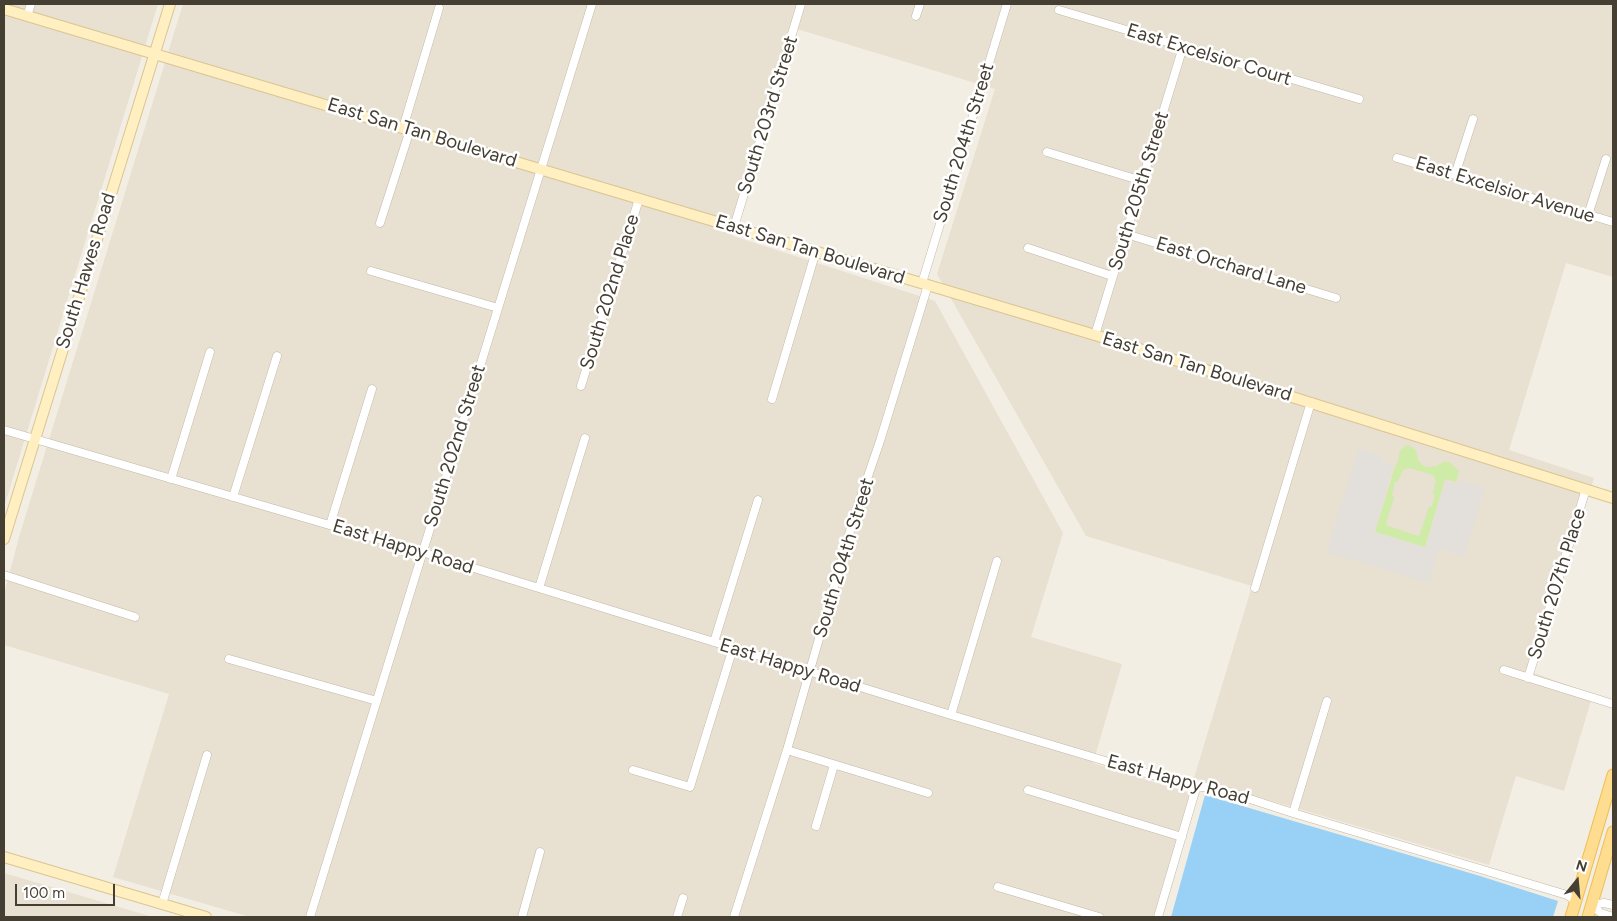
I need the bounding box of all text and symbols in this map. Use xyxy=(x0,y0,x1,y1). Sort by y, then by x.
street label: East Excelsior Court xyxy=(1124,19,1294,91)
street label: South 203rd Street xyxy=(733,33,803,197)
street label: South 204th Street xyxy=(929,60,999,226)
street label: East San Tan Boulevard xyxy=(324,93,520,173)
street label: South 205th Street xyxy=(1104,109,1174,273)
street label: East Excelsior Avenue xyxy=(1413,152,1597,228)
street label: South Hawes Road xyxy=(51,190,121,352)
street label: East San Tan Boulevard xyxy=(712,210,908,290)
street label: South 202nd Place xyxy=(576,212,644,372)
street label: East Orchard Lane xyxy=(1153,232,1309,300)
street label: East San Tan Boulevard xyxy=(1099,327,1295,407)
street label: South 202nd Street xyxy=(419,362,491,530)
street label: South 204th Street xyxy=(809,475,879,641)
street label: South 207th Place xyxy=(1523,506,1591,662)
street label: East Happy Road xyxy=(330,515,476,579)
street label: East Happy Road xyxy=(717,634,863,698)
street label: East Happy Road xyxy=(1104,750,1252,810)
north arrow xyxy=(1552,856,1602,906)
text: N xyxy=(1574,856,1589,876)
scale bar xyxy=(18,874,118,906)
text: 100 m xyxy=(23,884,65,902)

